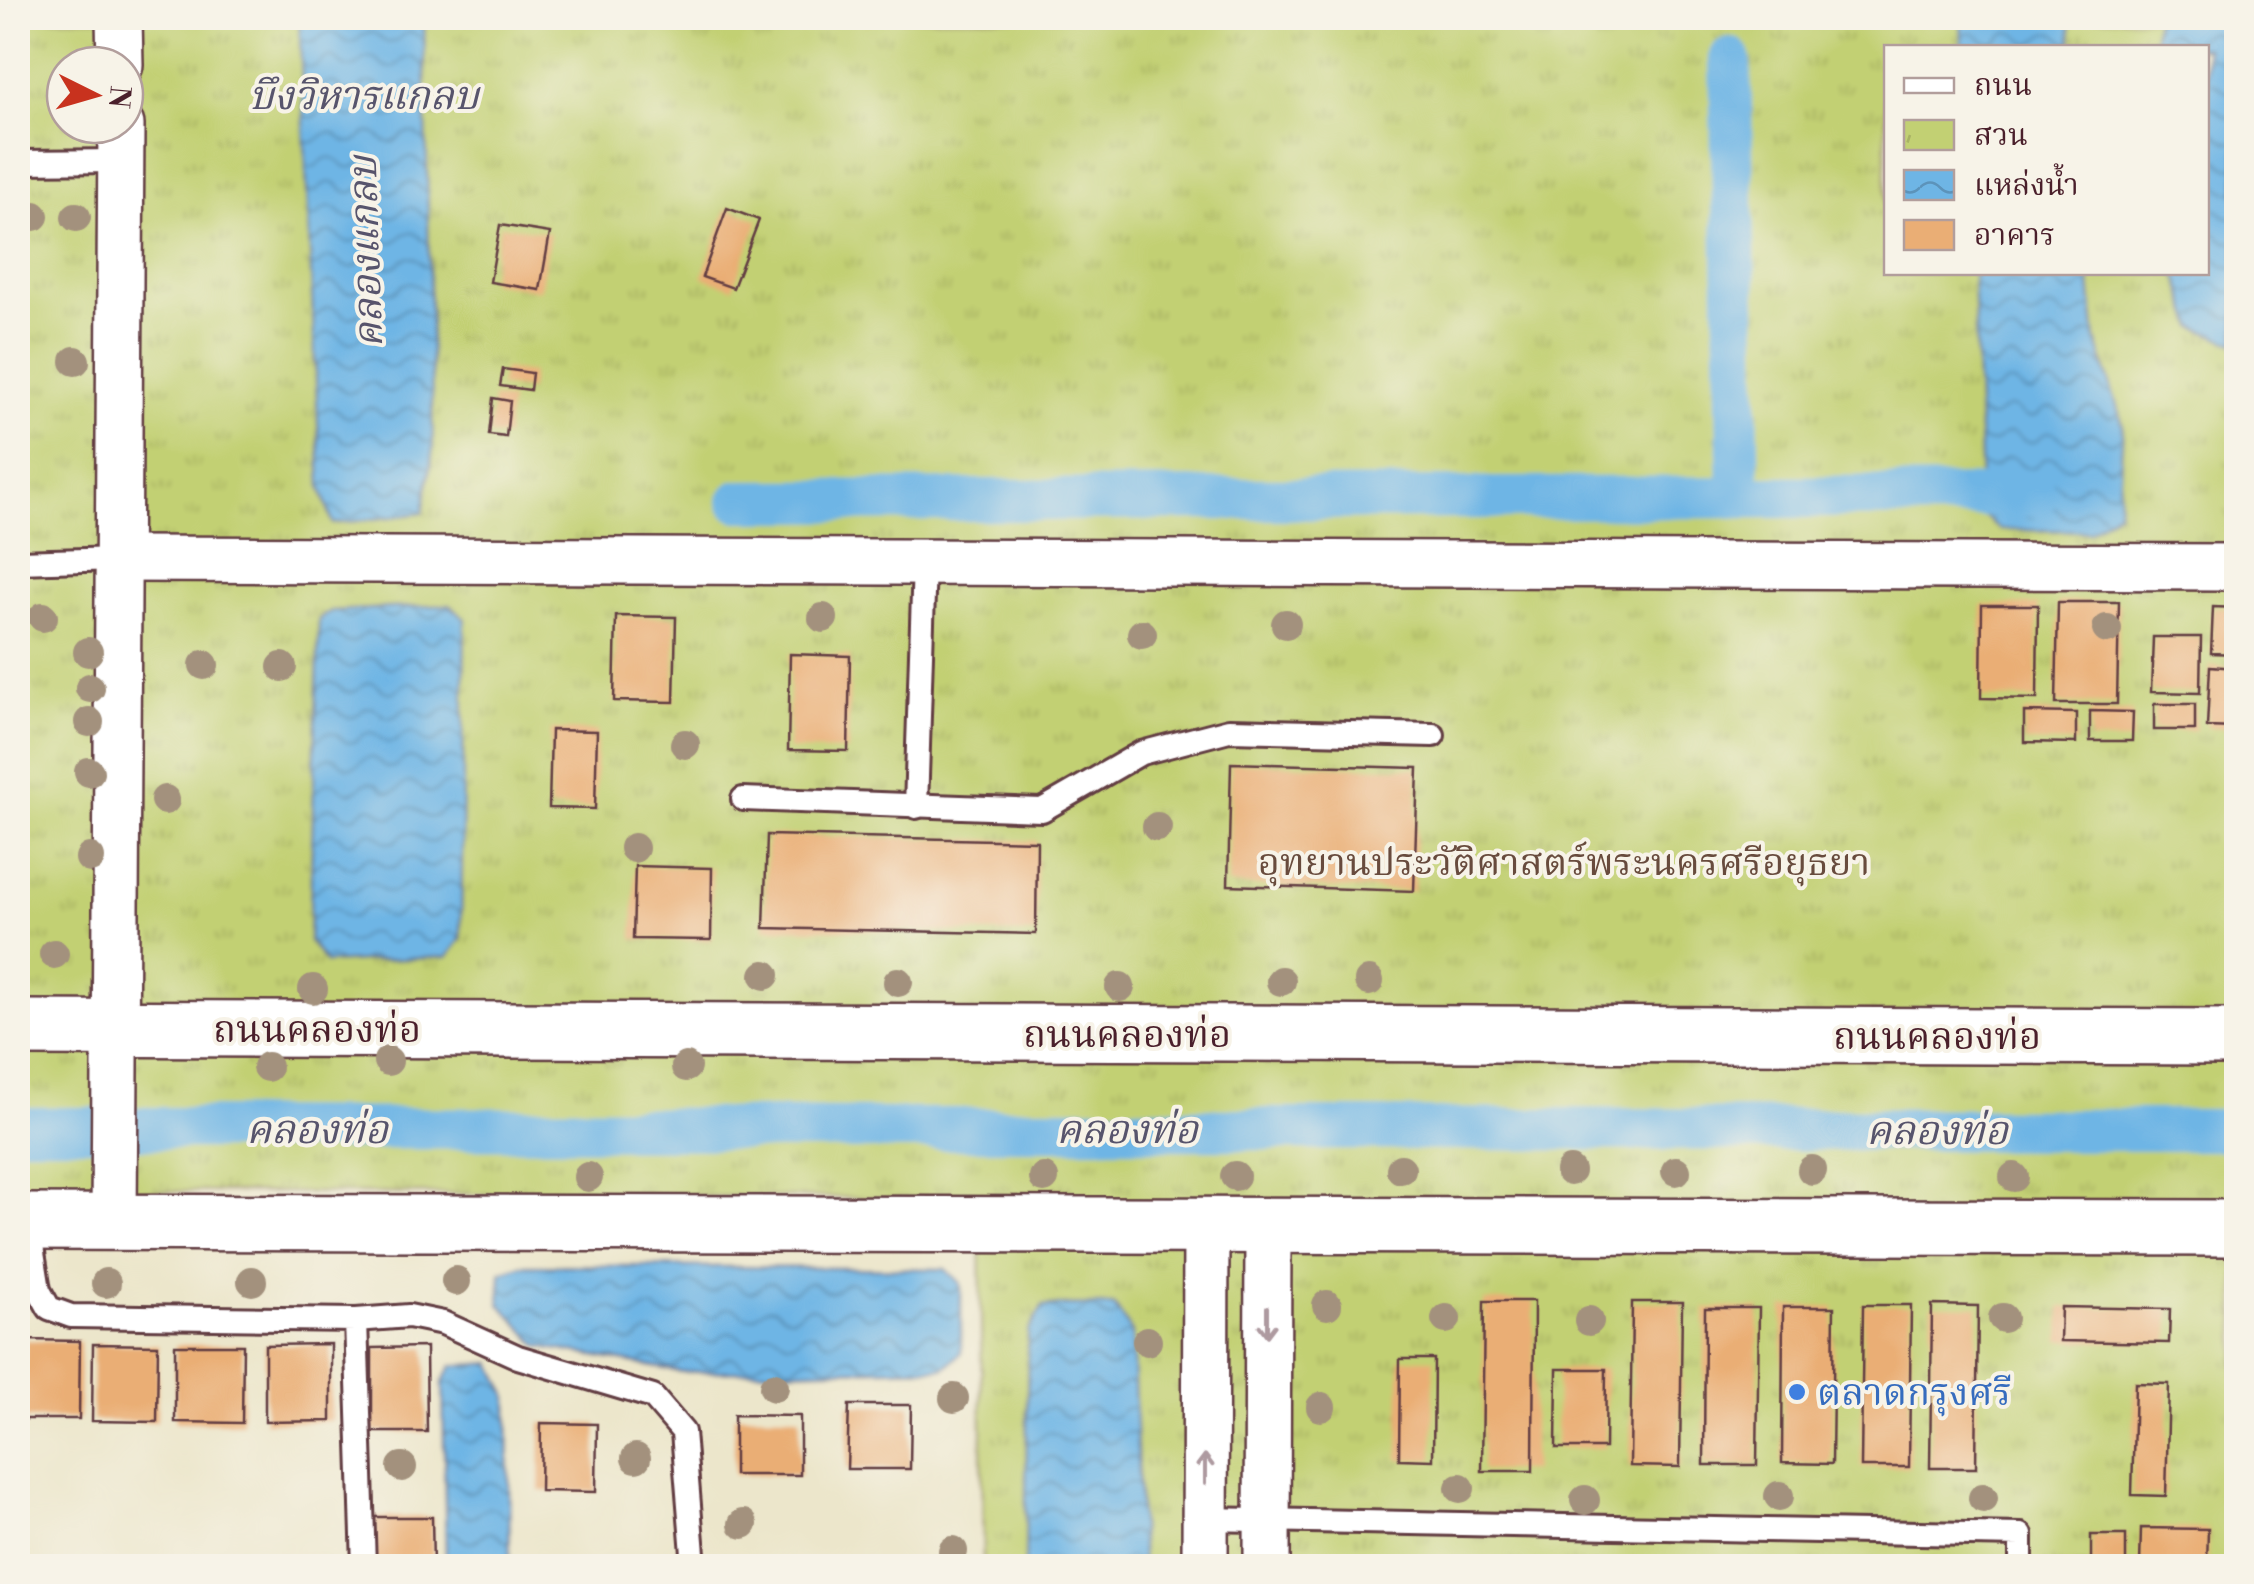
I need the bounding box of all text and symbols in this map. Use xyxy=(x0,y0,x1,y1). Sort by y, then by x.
north arrow xyxy=(45,45,145,145)
legend xyxy=(1884,45,2209,275)
text: ถนน xyxy=(1974,67,2032,105)
water label: บึงวิหารแกลบ xyxy=(249,72,481,122)
text: N xyxy=(100,84,137,110)
text: สวน xyxy=(1974,117,2028,155)
water label: คลองแกลบ xyxy=(339,153,395,349)
text: แหล่งน้ำ xyxy=(1974,163,2079,205)
text: อาคาร xyxy=(1974,217,2055,255)
park label: อุทยานประวัติศาสตร์พระนครศรีอยุธยา xyxy=(1258,840,1870,887)
street label: ถนนคลองท่อ xyxy=(213,1007,421,1054)
street label: ถนนคลองท่อ xyxy=(1023,1012,1231,1059)
street label: ถนนคลองท่อ xyxy=(1833,1014,2041,1061)
water label: คลองท่อ xyxy=(246,1106,390,1156)
water label: คลองท่อ xyxy=(1056,1106,1200,1156)
water label: คลองท่อ xyxy=(1866,1107,2010,1157)
one-way arrow xyxy=(1258,1306,1276,1338)
place label: ตลาดกรุงศรี xyxy=(1817,1370,2012,1417)
marker: ตลาดกรุงศรี xyxy=(1786,1381,1808,1403)
one-way arrow xyxy=(1196,1454,1214,1486)

